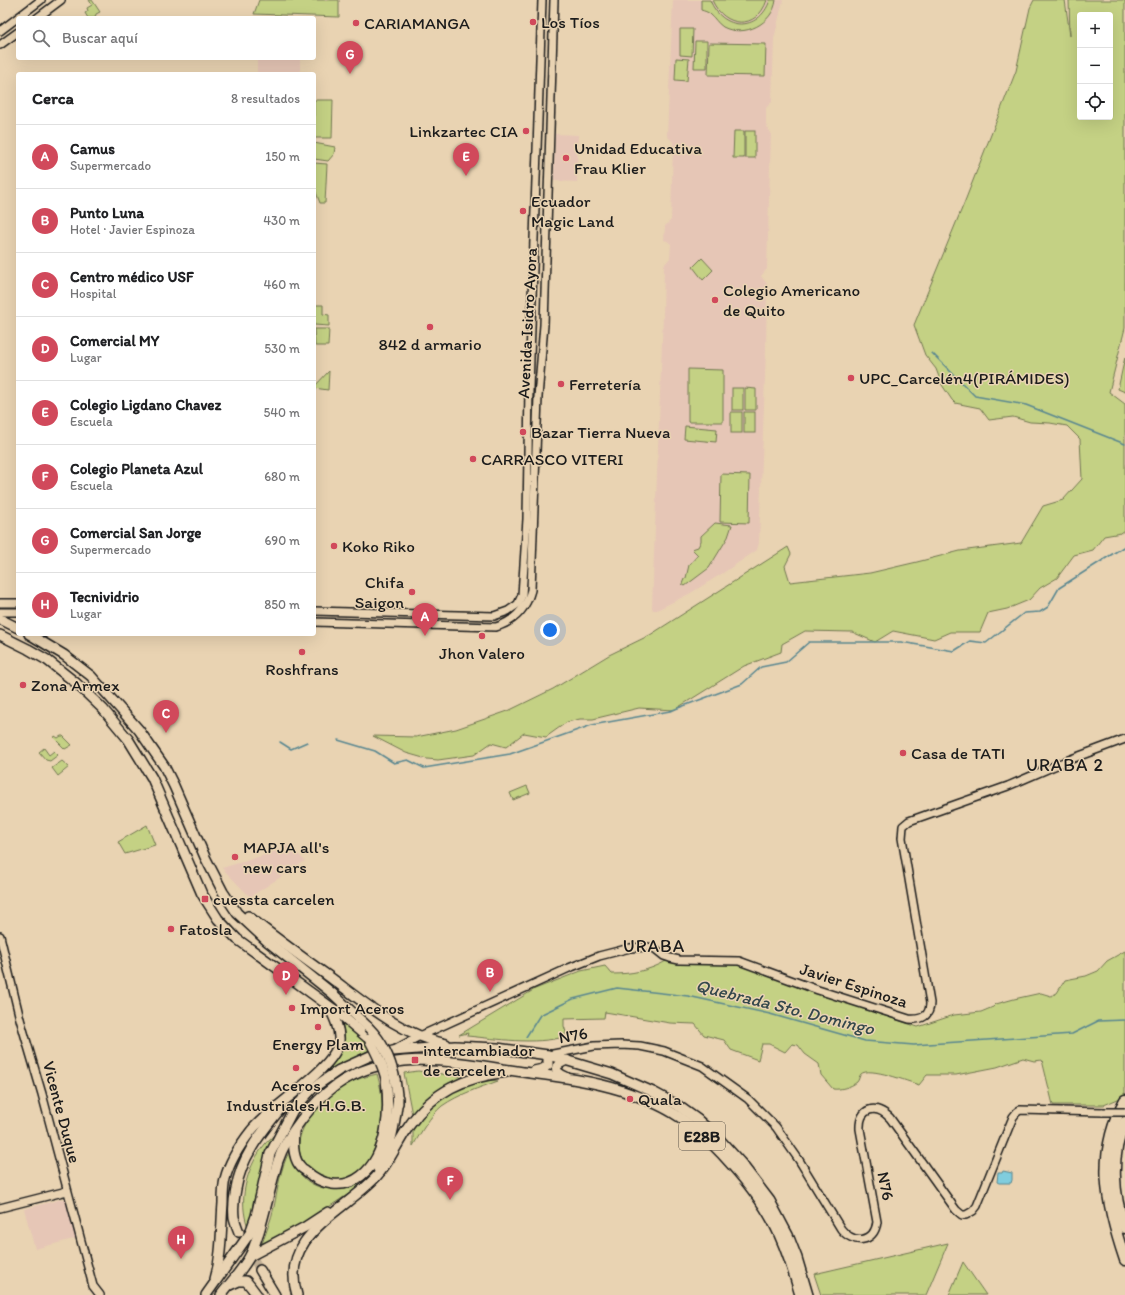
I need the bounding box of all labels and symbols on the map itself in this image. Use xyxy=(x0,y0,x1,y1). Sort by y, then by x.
place label: Los Tíos xyxy=(541,12,600,32)
place label: CARIAMANGA xyxy=(364,13,470,33)
marker: Los Tíos xyxy=(528,17,538,27)
marker: CARIAMANGA xyxy=(351,18,361,28)
pin: G xyxy=(337,41,363,74)
place label: Linkzartec CIA xyxy=(409,121,518,141)
marker: Linkzartec CIA xyxy=(521,126,531,136)
place label: Unidad Educativa Frau Klier xyxy=(574,138,702,178)
pin: E xyxy=(453,143,479,176)
marker: Unidad Educativa Frau Klier xyxy=(561,153,571,163)
place label: Ecuador Magic Land xyxy=(531,191,615,231)
marker: Ecuador Magic Land xyxy=(518,206,528,216)
street label: Avenida Isidro Ayora xyxy=(513,247,541,399)
place label: Colegio Americano de Quito xyxy=(723,280,860,320)
marker: Colegio Americano de Quito xyxy=(710,295,720,305)
marker: 842 d armario xyxy=(425,322,435,332)
place label: 842 d armario xyxy=(378,334,482,354)
place label: UPC_Carcelén4(PIRÁMIDES) xyxy=(859,368,1070,388)
marker: UPC_Carcelén4(PIRÁMIDES) xyxy=(846,373,856,383)
place label: Ferretería xyxy=(569,374,641,394)
marker: Ferretería xyxy=(556,379,566,389)
place label: Bazar Tierra Nueva xyxy=(531,422,670,442)
marker: Bazar Tierra Nueva xyxy=(518,427,528,437)
place label: CARRASCO VITERI xyxy=(481,449,624,469)
marker: CARRASCO VITERI xyxy=(468,454,478,464)
place label: Koko Riko xyxy=(342,536,415,556)
marker: Koko Riko xyxy=(329,541,339,551)
place label: Chifa Saigon xyxy=(355,572,404,612)
marker: Chifa Saigon xyxy=(407,587,417,597)
pin: A xyxy=(412,603,438,636)
your location xyxy=(540,620,560,640)
marker: Jhon Valero xyxy=(477,631,487,641)
place label: Jhon Valero xyxy=(439,643,525,663)
marker: Roshfrans xyxy=(297,647,307,657)
place label: Roshfrans xyxy=(265,659,339,679)
place label: Zona Armex xyxy=(31,675,120,695)
marker: Zona Armex xyxy=(18,680,28,690)
pin: C xyxy=(153,700,179,733)
place label: Casa de TATI xyxy=(911,743,1005,763)
marker: Casa de TATI xyxy=(898,748,908,758)
district label: URABA 2 xyxy=(1026,754,1104,776)
place label: MAPJA all's new cars xyxy=(243,837,329,877)
marker: MAPJA all's new cars xyxy=(230,852,240,862)
place label: cuessta carcelen xyxy=(213,889,335,909)
marker: cuessta carcelen xyxy=(200,894,210,904)
place label: Fatosla xyxy=(179,919,232,939)
marker: Fatosla xyxy=(166,924,176,934)
district label: URABA xyxy=(623,935,685,957)
street label: Javier Espinoza xyxy=(798,958,911,1012)
pin: B xyxy=(477,959,503,992)
pin: D xyxy=(273,962,299,995)
water label: Quebrada Sto. Domingo xyxy=(694,974,877,1040)
place label: Import Aceros xyxy=(300,998,404,1018)
marker: Import Aceros xyxy=(287,1003,297,1013)
marker: Energy Plam xyxy=(313,1022,323,1032)
street label: N76 xyxy=(557,1023,589,1047)
place label: Energy Plam xyxy=(272,1034,364,1054)
place label: intercambiador de carcelen xyxy=(423,1040,535,1080)
marker: intercambiador de carcelen xyxy=(410,1055,420,1065)
street label: Vicente Duque xyxy=(39,1059,85,1165)
marker: Aceros Industriales H.G.B. xyxy=(291,1063,301,1073)
place label: Aceros Industriales H.G.B. xyxy=(226,1075,366,1115)
place label: Quala xyxy=(638,1089,682,1109)
marker: Quala xyxy=(625,1094,635,1104)
road number: E28B xyxy=(679,1122,725,1150)
pin: F xyxy=(437,1167,463,1200)
street label: N76 xyxy=(873,1170,899,1202)
pin: H xyxy=(168,1226,194,1259)

